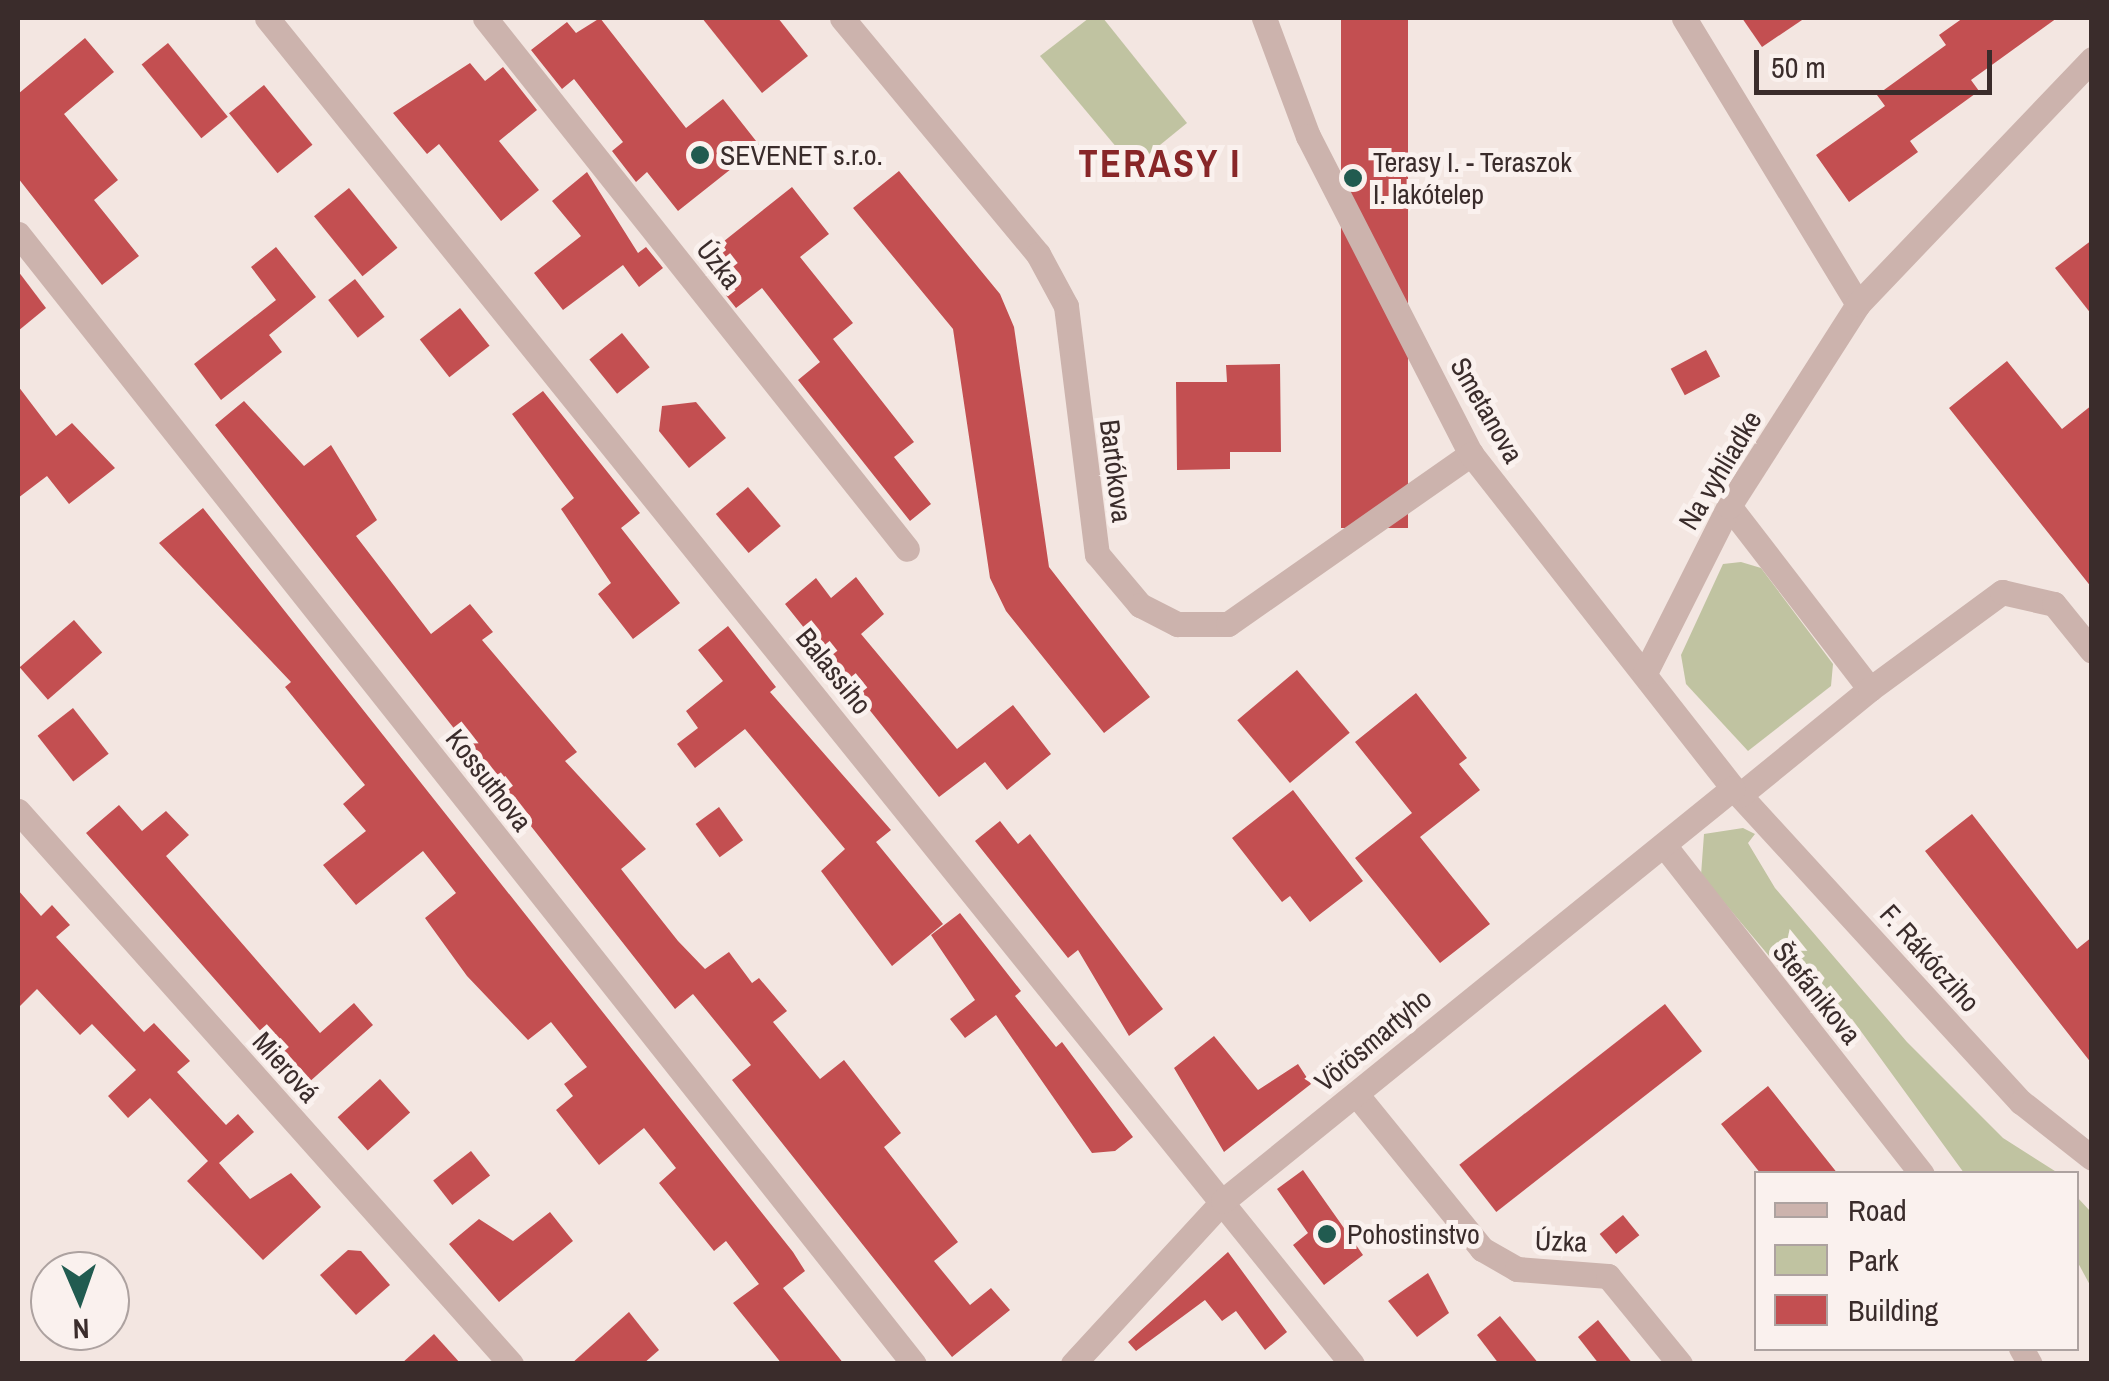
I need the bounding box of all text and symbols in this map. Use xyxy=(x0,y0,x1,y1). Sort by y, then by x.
scale bar xyxy=(1759,30,1996,92)
text: 50 m xyxy=(1771,47,1826,87)
place label: SEVENET s.r.o. xyxy=(720,138,883,172)
district label: TERASY I xyxy=(1078,141,1242,187)
marker: SEVENET s.r.o. xyxy=(689,144,711,166)
place label: Terasy I. - Teraszok I. lakótelep xyxy=(1373,145,1572,211)
marker: Terasy I. - Teraszok I. lakótelep xyxy=(1342,167,1364,189)
street label: Úzka xyxy=(690,233,748,295)
street label: Smetanova xyxy=(1443,351,1531,469)
street label: Na vyhliadke xyxy=(1671,404,1769,536)
street label: Bartókova xyxy=(1093,418,1139,524)
street label: Balassiho xyxy=(789,621,879,721)
street label: Kossuthova xyxy=(439,722,539,838)
street label: F. Rákócziho xyxy=(1873,897,1987,1019)
street label: Štefánikova xyxy=(1766,935,1868,1051)
street label: Vörösmartyho xyxy=(1308,982,1438,1098)
street label: Mierová xyxy=(246,1025,326,1109)
legend xyxy=(1754,1171,2079,1351)
text: Road xyxy=(1848,1190,1907,1230)
place label: Pohostinstvo xyxy=(1347,1217,1480,1251)
marker: Pohostinstvo xyxy=(1316,1223,1338,1245)
street label: Úzka xyxy=(1534,1223,1588,1259)
text: Park xyxy=(1848,1240,1899,1280)
north arrow xyxy=(30,1251,130,1351)
text: Building xyxy=(1848,1290,1938,1330)
text: N xyxy=(72,1310,90,1348)

